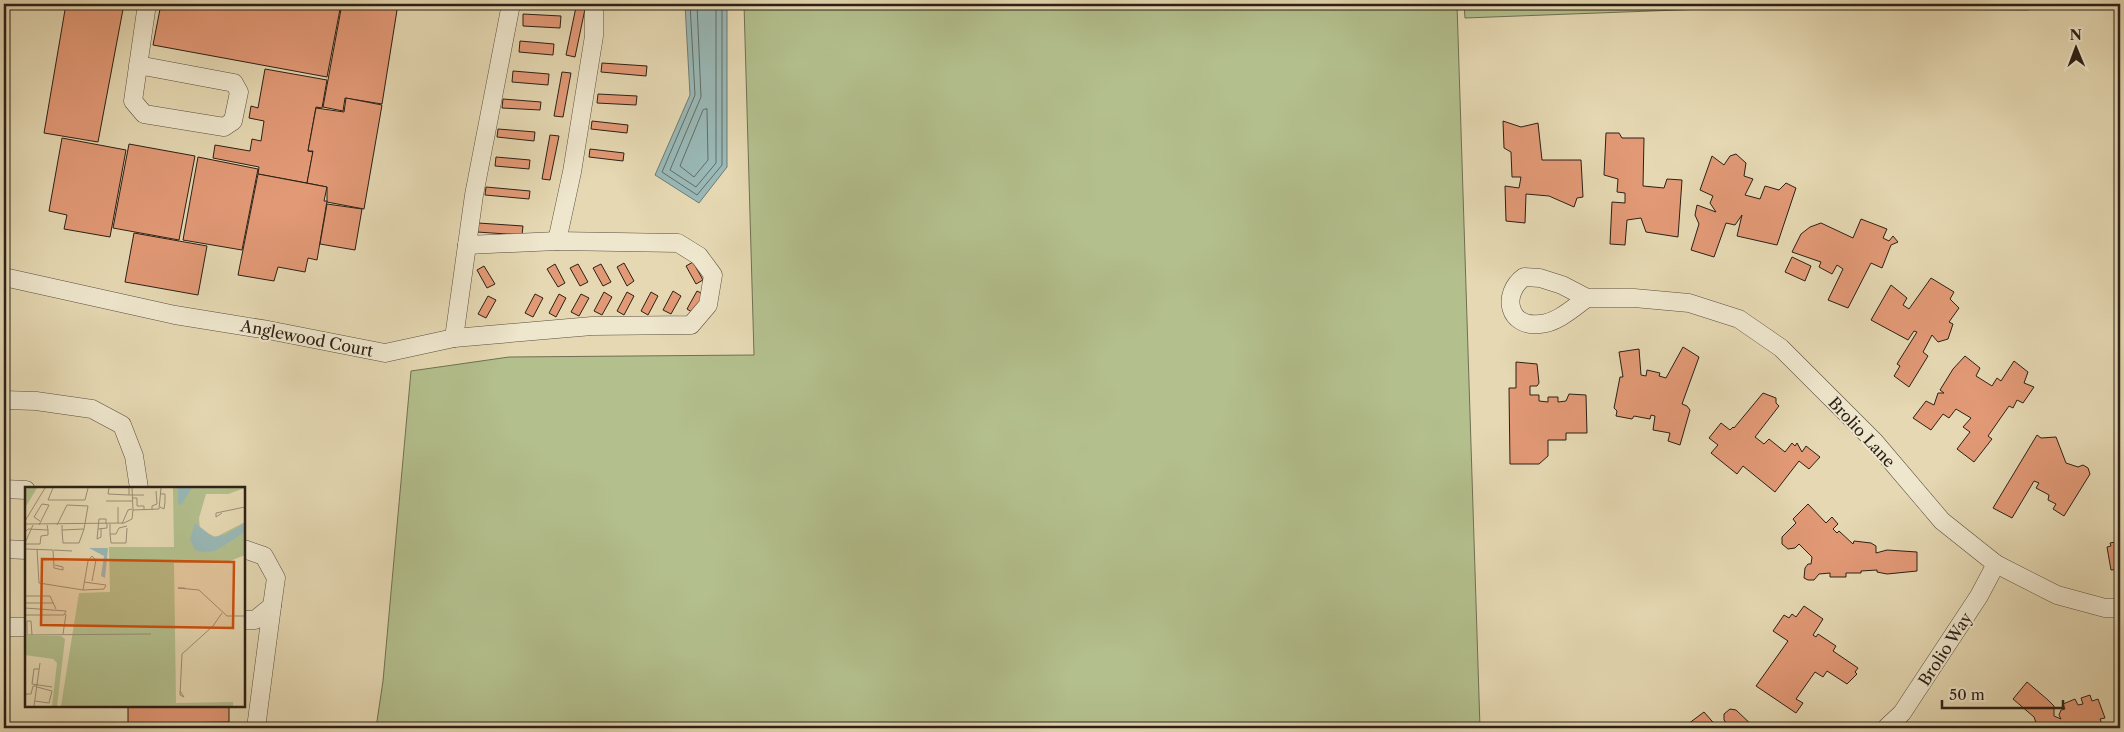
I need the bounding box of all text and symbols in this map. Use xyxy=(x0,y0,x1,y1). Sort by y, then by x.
north arrow xyxy=(2052,22,2102,72)
text: N xyxy=(2070,26,2082,44)
street label: Anglewood Court xyxy=(238,315,375,361)
street label: Brolio Lane xyxy=(1824,393,1900,471)
inset map xyxy=(25,487,245,707)
street label: Brolio Way xyxy=(1914,608,1977,690)
scale bar xyxy=(1942,677,2063,709)
text: 50 m xyxy=(1949,685,1985,704)

